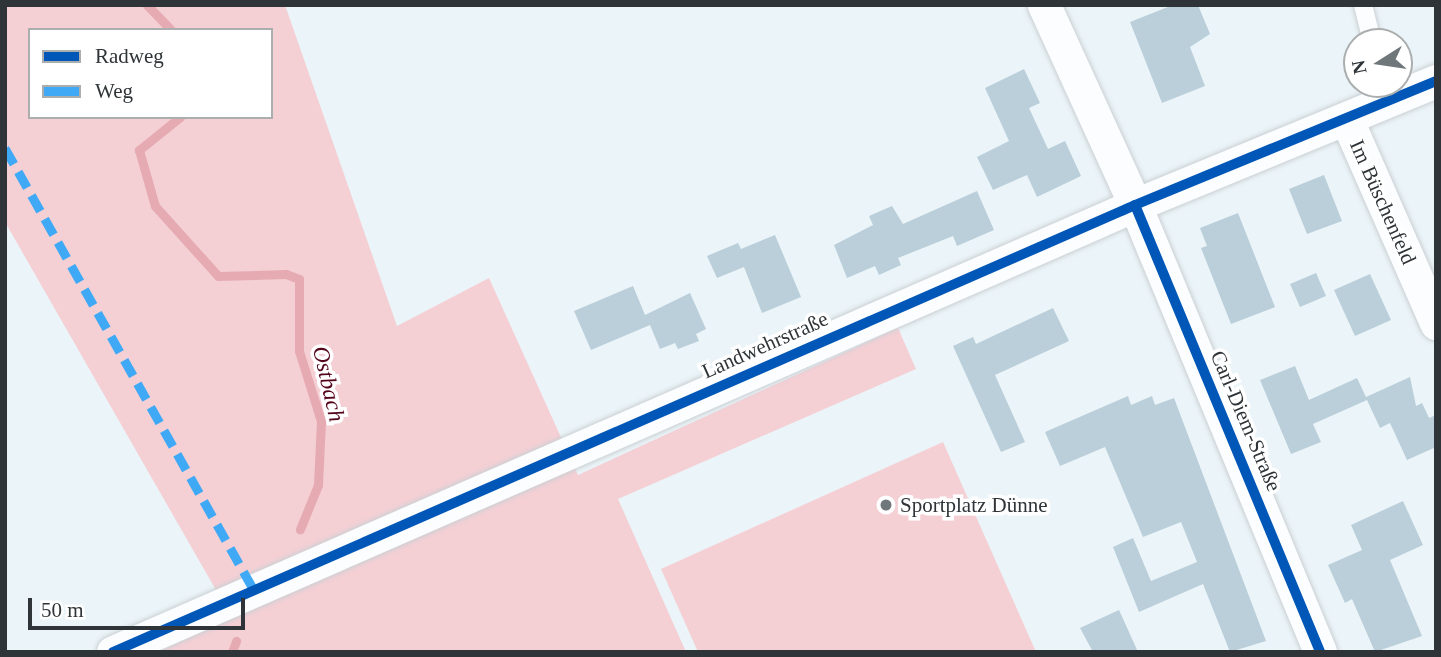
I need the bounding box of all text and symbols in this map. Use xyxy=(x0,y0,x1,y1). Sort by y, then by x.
legend xyxy=(28,28,273,119)
north arrow xyxy=(1343,28,1413,98)
text: Radweg xyxy=(95,44,164,68)
text: N xyxy=(1347,58,1371,76)
text: Weg xyxy=(95,79,133,103)
street label: Im Büschenfeld xyxy=(1344,136,1422,268)
street label: Landwehrstraße xyxy=(698,306,832,384)
water label: Ostbach xyxy=(306,344,350,424)
street label: Carl-Diem-Straße xyxy=(1205,347,1287,495)
place label: Sportplatz Dünne xyxy=(900,492,1048,518)
marker: Sportplatz Dünne xyxy=(878,497,894,513)
scale bar xyxy=(32,584,248,628)
text: 50 m xyxy=(41,598,84,622)

